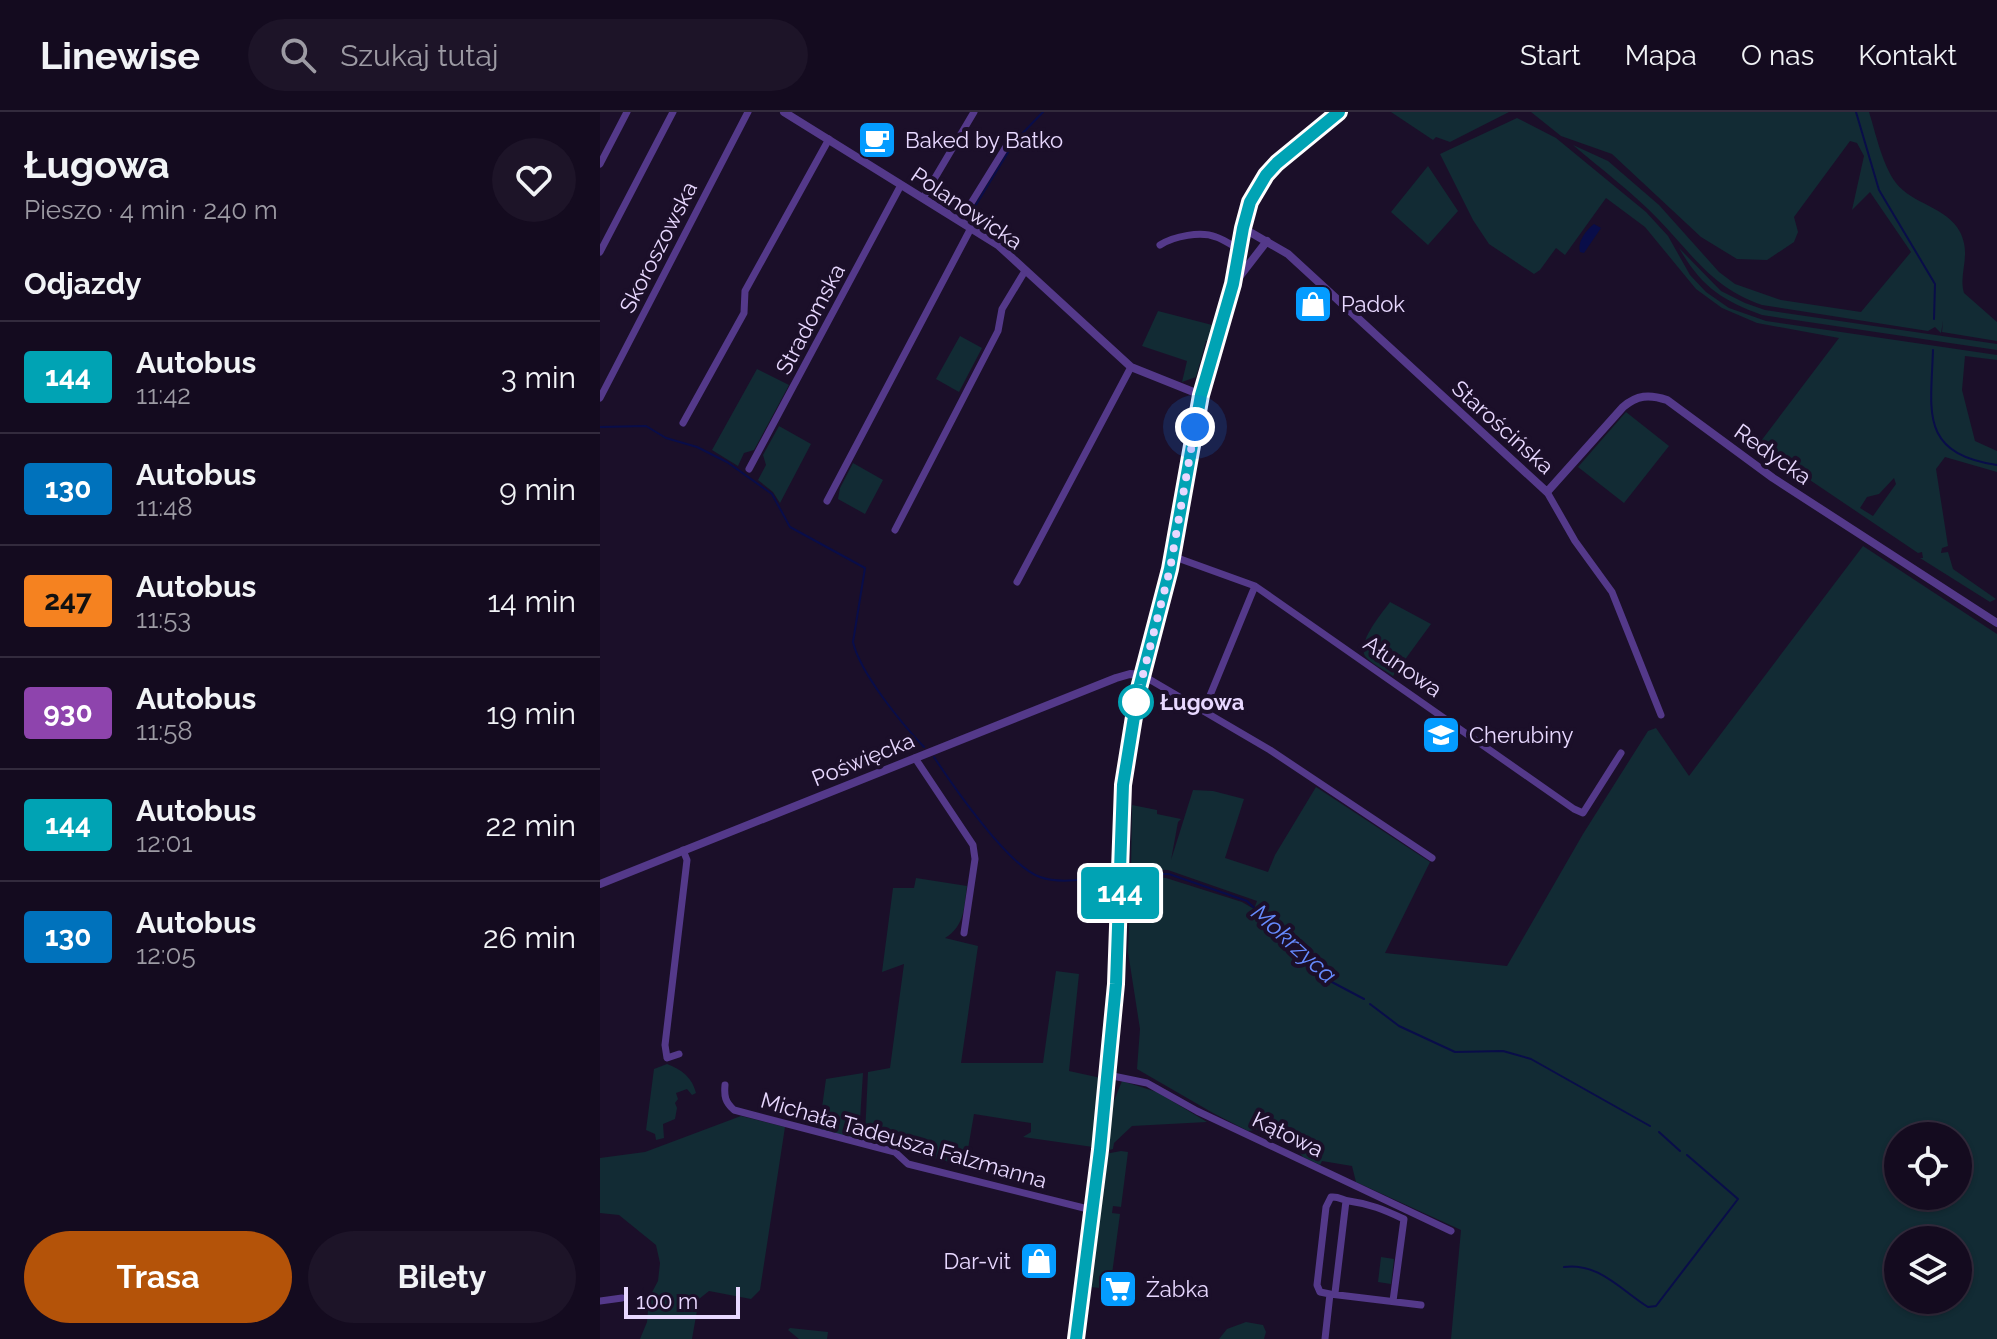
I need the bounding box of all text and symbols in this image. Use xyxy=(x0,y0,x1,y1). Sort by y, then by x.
search box xyxy=(248,19,808,91)
text: Linewise xyxy=(40,33,200,78)
icon: search xyxy=(276,33,320,77)
text: Szukaj tutaj xyxy=(340,38,499,73)
text: Start xyxy=(1520,39,1581,72)
text: Mapa xyxy=(1625,39,1697,72)
text: O nas xyxy=(1741,39,1814,72)
text: Kontakt xyxy=(1858,39,1957,72)
cafe icon: Baked by Batko xyxy=(856,119,898,161)
place label: Baked by Batko xyxy=(905,127,1063,153)
button: heart xyxy=(492,138,576,222)
text: Ługowa xyxy=(24,142,170,187)
street label: Polanowicka xyxy=(906,161,1028,255)
street label: Skoroszowska xyxy=(614,177,702,317)
text: Pieszo · 4 min · 240 m xyxy=(24,195,278,225)
street label: Stradomska xyxy=(770,259,850,379)
text: Odjazdy xyxy=(24,266,141,301)
shop icon: Padok xyxy=(1292,283,1334,325)
place label: Padok xyxy=(1341,291,1405,317)
text: Autobus xyxy=(136,345,256,380)
text: 144 xyxy=(45,360,91,393)
text: 3 min xyxy=(501,360,576,395)
street label: Starościńska xyxy=(1447,375,1559,479)
text: 11:42 xyxy=(136,380,191,410)
your location xyxy=(1175,407,1215,447)
street label: Redycka xyxy=(1730,418,1816,490)
text: Autobus xyxy=(136,457,256,492)
text: 130 xyxy=(45,472,91,505)
text: 9 min xyxy=(499,472,576,507)
text: 11:48 xyxy=(136,492,193,522)
text: Autobus xyxy=(136,569,256,604)
text: 247 xyxy=(44,584,92,617)
text: 14 min xyxy=(488,584,576,619)
text: 11:53 xyxy=(136,604,191,634)
street label: Ałunowa xyxy=(1359,630,1447,702)
text: Autobus xyxy=(136,681,256,716)
marker: Ługowa xyxy=(1119,685,1153,719)
place label: Ługowa xyxy=(1159,689,1244,715)
text: 930 xyxy=(43,696,93,729)
text: 19 min xyxy=(486,696,576,731)
school or university icon: Cherubiny xyxy=(1420,714,1462,756)
text: 11:58 xyxy=(136,716,193,746)
place label: Cherubiny xyxy=(1469,722,1574,748)
street label: Poświęcka xyxy=(808,727,918,791)
text: Autobus xyxy=(136,793,256,828)
text: 144 xyxy=(45,808,91,841)
text: 22 min xyxy=(485,808,576,843)
text: 12:01 xyxy=(136,828,193,858)
line badge: 144 xyxy=(1074,867,1166,919)
text: 144 xyxy=(1097,876,1143,909)
water label: Mokrzyca xyxy=(1246,898,1343,989)
text: Autobus xyxy=(136,905,256,940)
text: 130 xyxy=(45,920,91,953)
text: 26 min xyxy=(483,920,576,955)
text: 12:05 xyxy=(136,940,196,970)
street label: Michała Tadeusza Falzmanna xyxy=(758,1087,1050,1193)
street label: Kątowa xyxy=(1248,1106,1328,1162)
map controls xyxy=(1884,1122,1972,1314)
button: locate xyxy=(1884,1122,1972,1210)
button: layers xyxy=(1884,1226,1972,1314)
button: Trasa xyxy=(24,1231,292,1323)
button: Bilety xyxy=(308,1231,576,1323)
shop icon: Dar-vit xyxy=(1018,1240,1060,1282)
place label: Dar-vit xyxy=(944,1248,1012,1274)
supermarket icon: Żabka xyxy=(1097,1268,1139,1310)
place label: Żabka xyxy=(1146,1276,1209,1302)
scale bar xyxy=(624,1283,740,1319)
text: 100 m xyxy=(636,1288,698,1314)

